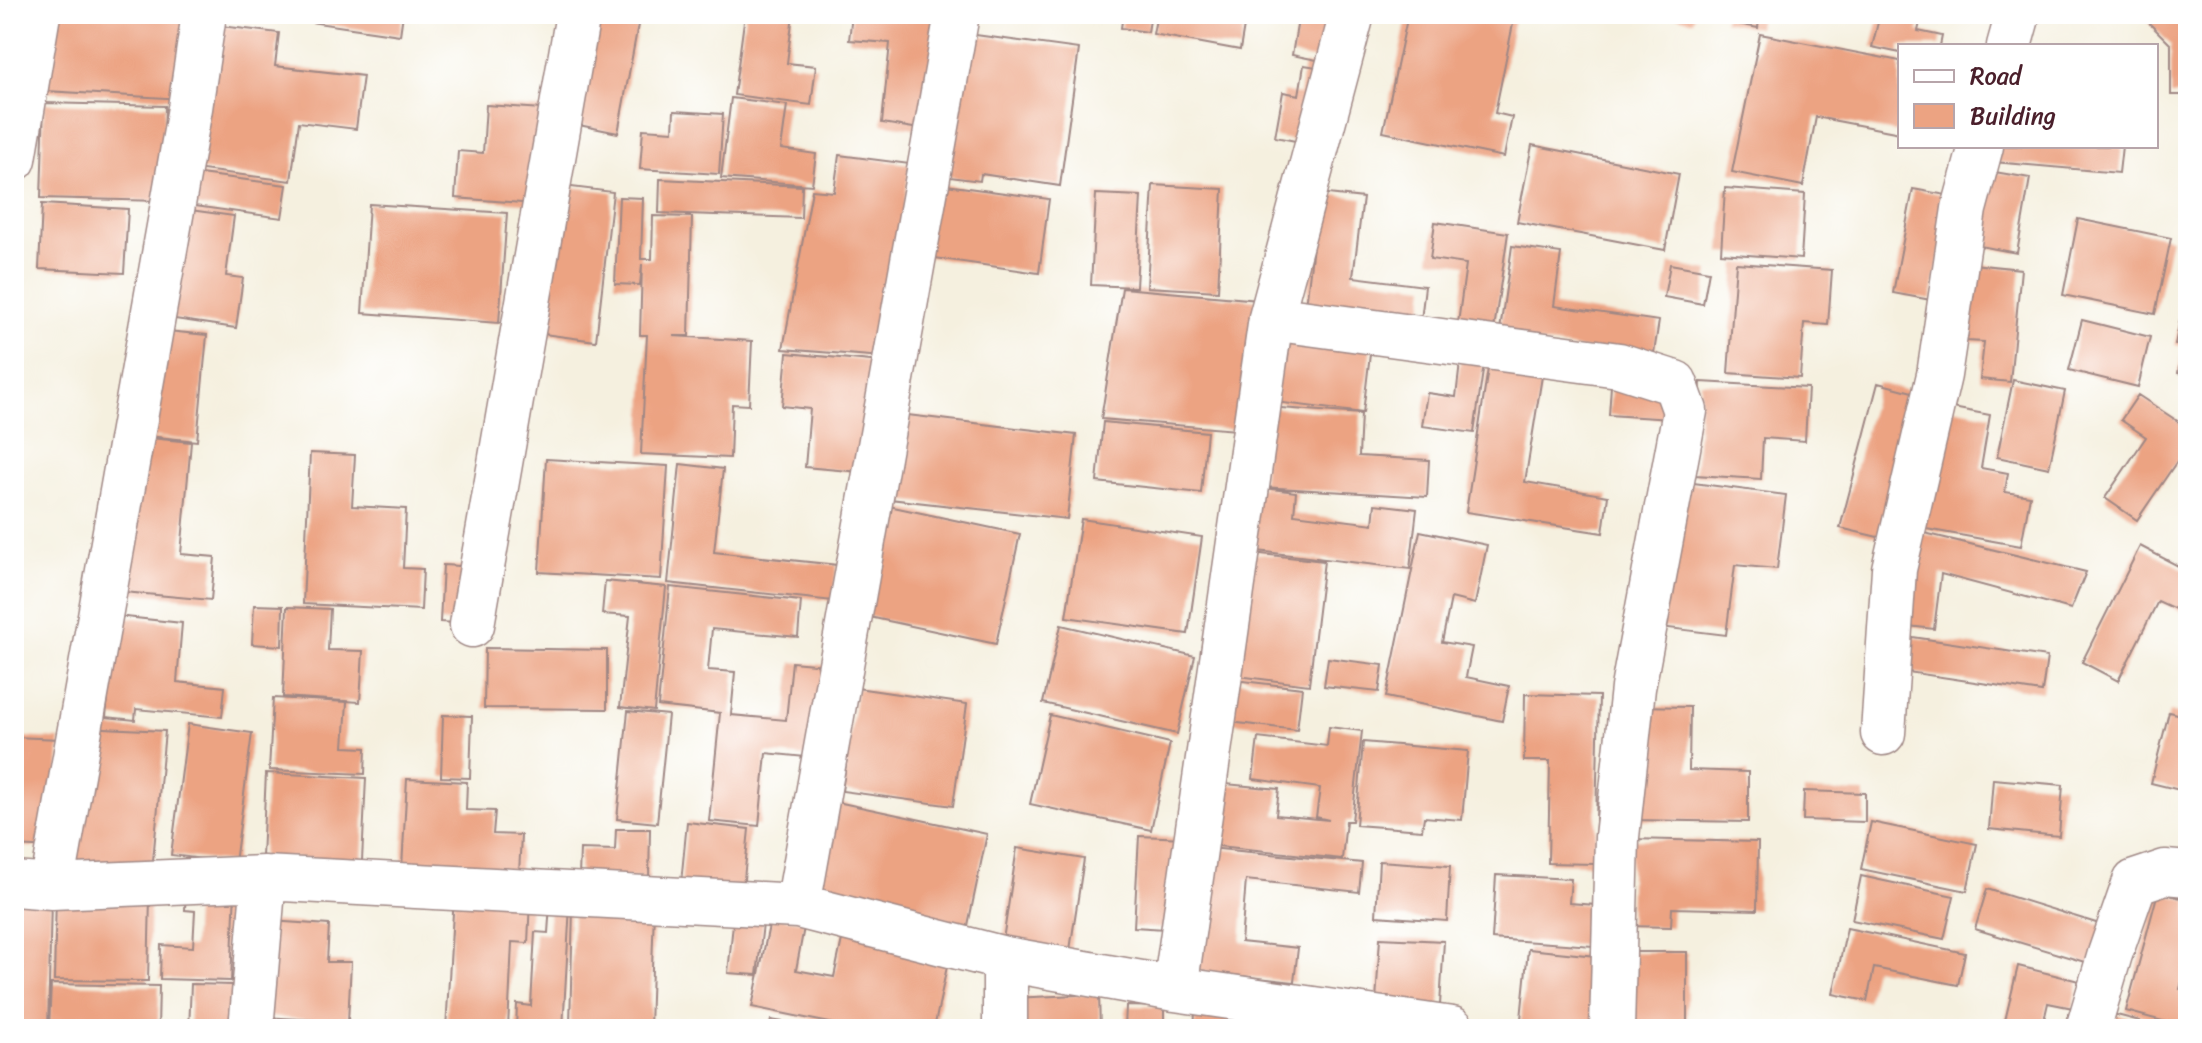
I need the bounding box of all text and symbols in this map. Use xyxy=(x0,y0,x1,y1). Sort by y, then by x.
legend xyxy=(1898,44,2158,148)
text: Road xyxy=(1970,55,2024,97)
text: Building xyxy=(1970,95,2056,137)

